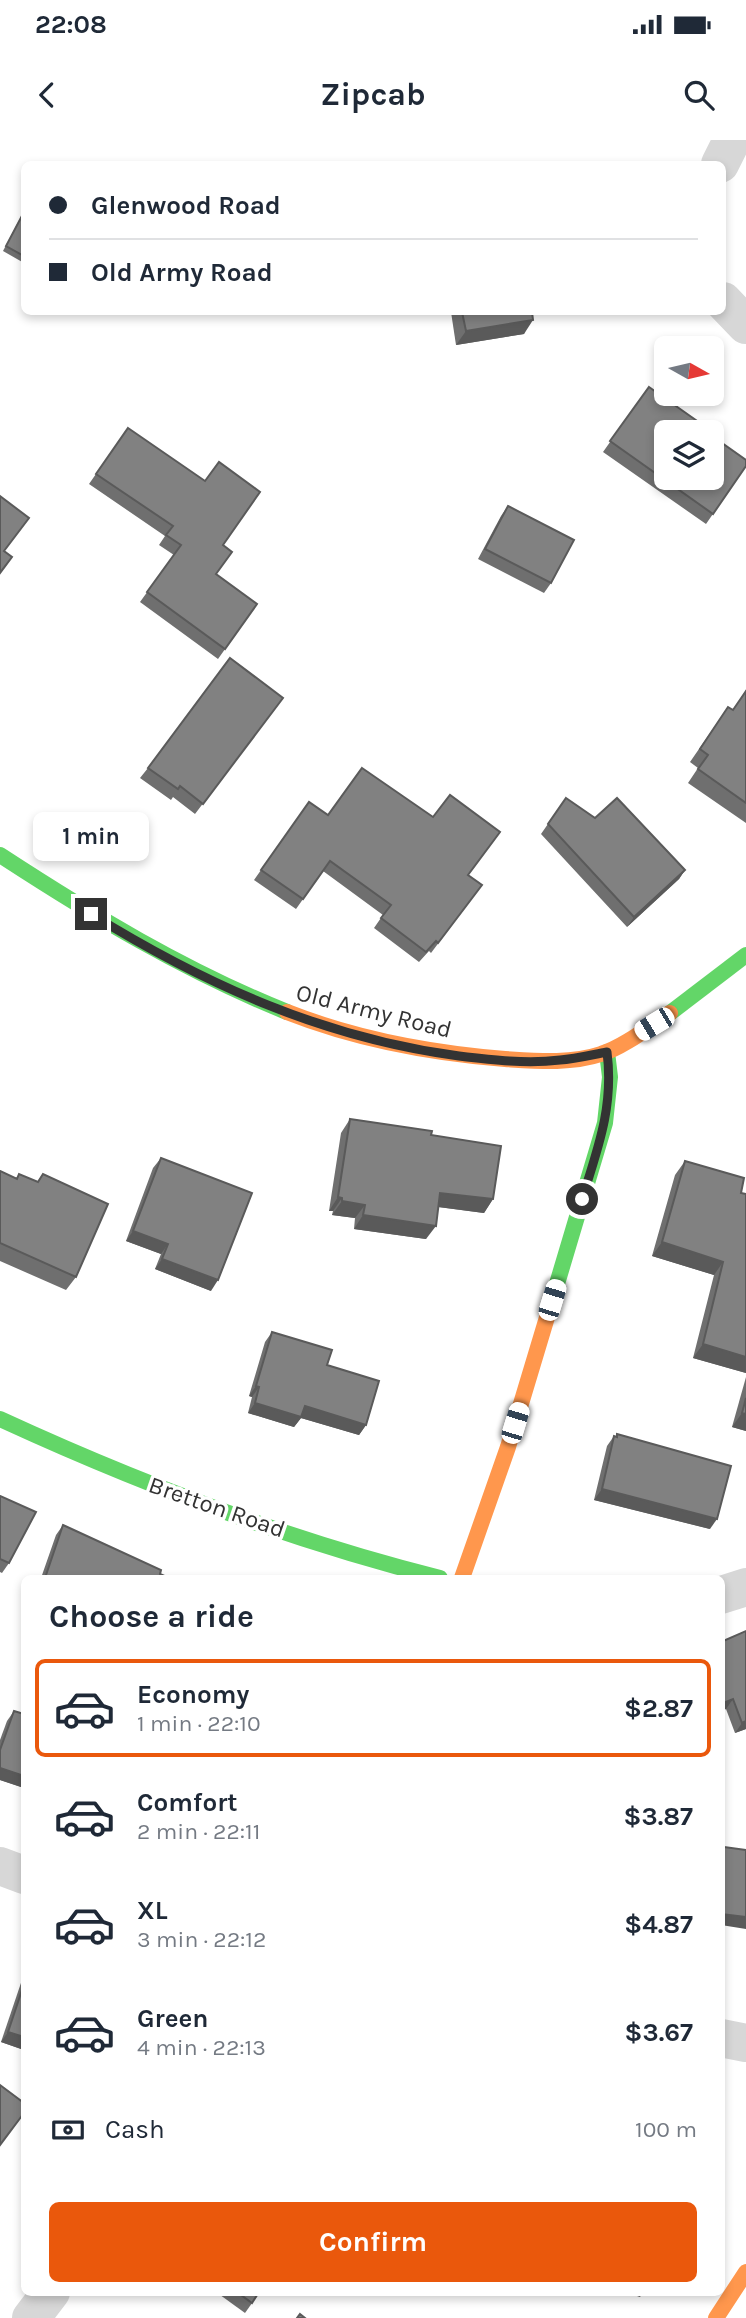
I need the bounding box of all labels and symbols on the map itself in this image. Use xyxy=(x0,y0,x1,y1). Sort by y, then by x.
north arrow xyxy=(654,336,724,406)
callout: 1 min xyxy=(33,812,149,862)
route end xyxy=(75,898,107,930)
street label: Old Army Road xyxy=(293,978,455,1044)
car xyxy=(631,1004,678,1044)
route start xyxy=(566,1183,598,1215)
car xyxy=(536,1277,569,1323)
car xyxy=(499,1400,532,1446)
street label: Bretton Road xyxy=(145,1471,289,1543)

